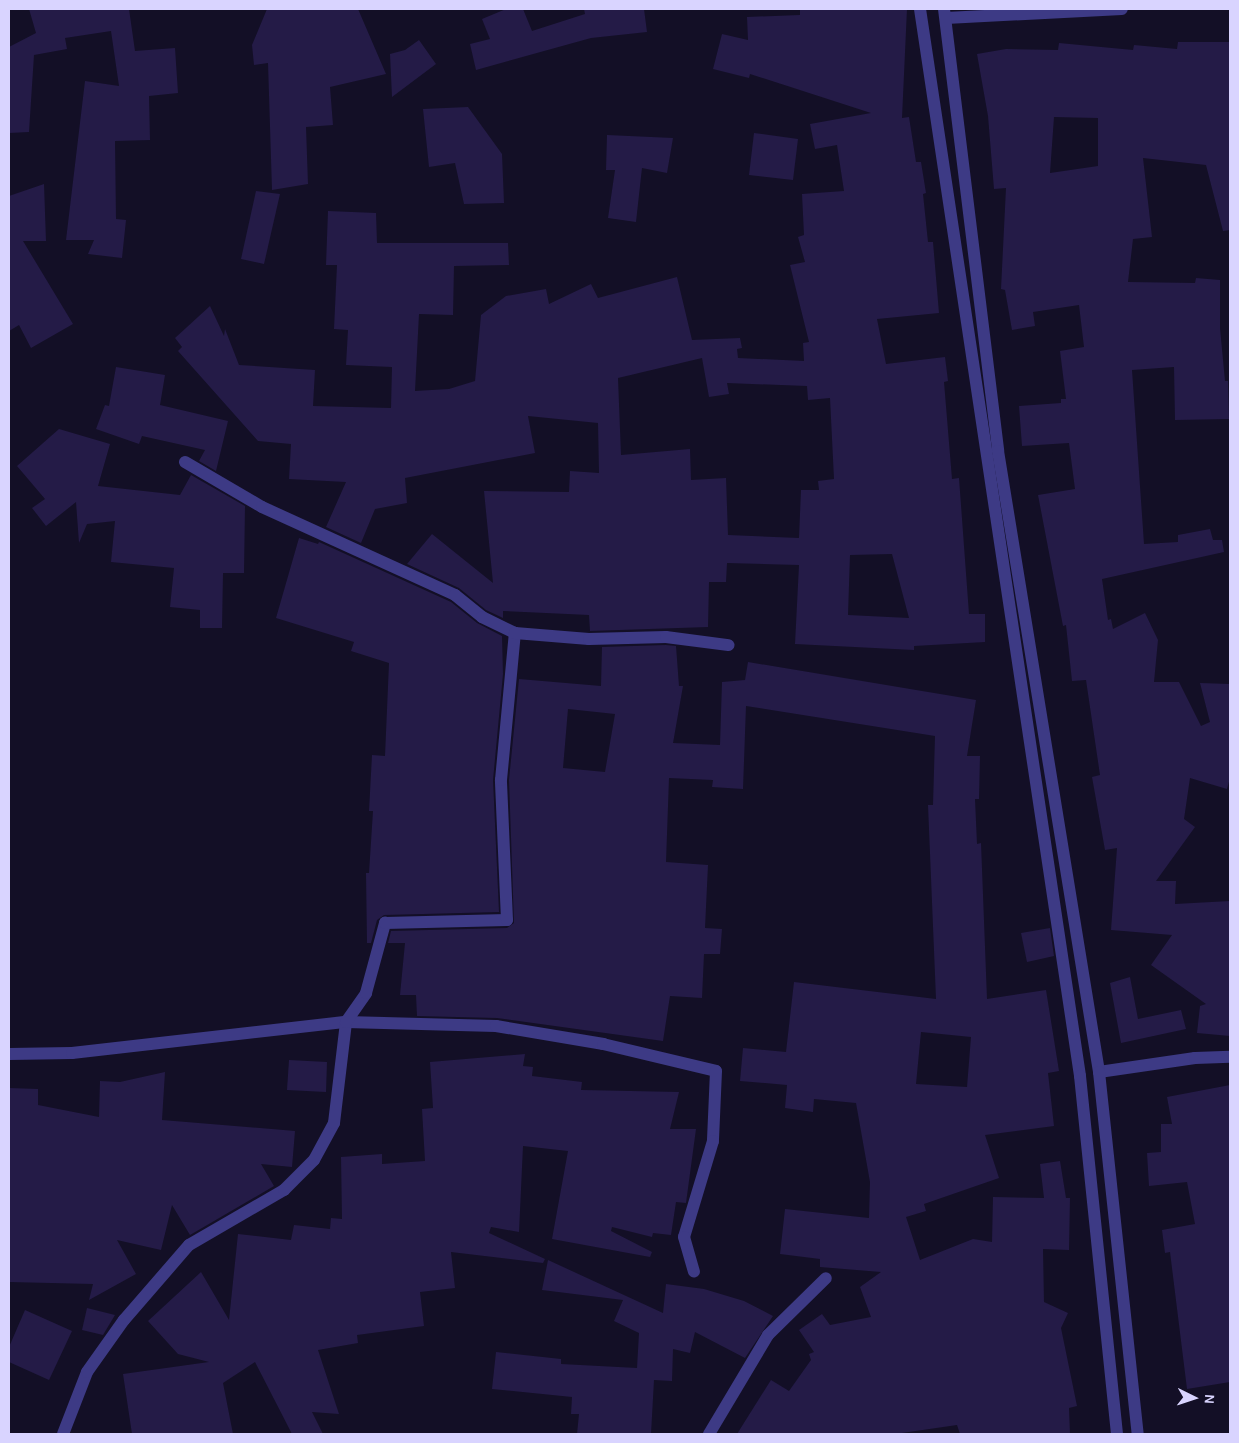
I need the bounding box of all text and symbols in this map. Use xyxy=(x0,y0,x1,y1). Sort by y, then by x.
north arrow xyxy=(1169,1373,1219,1423)
text: N xyxy=(1201,1393,1218,1405)

